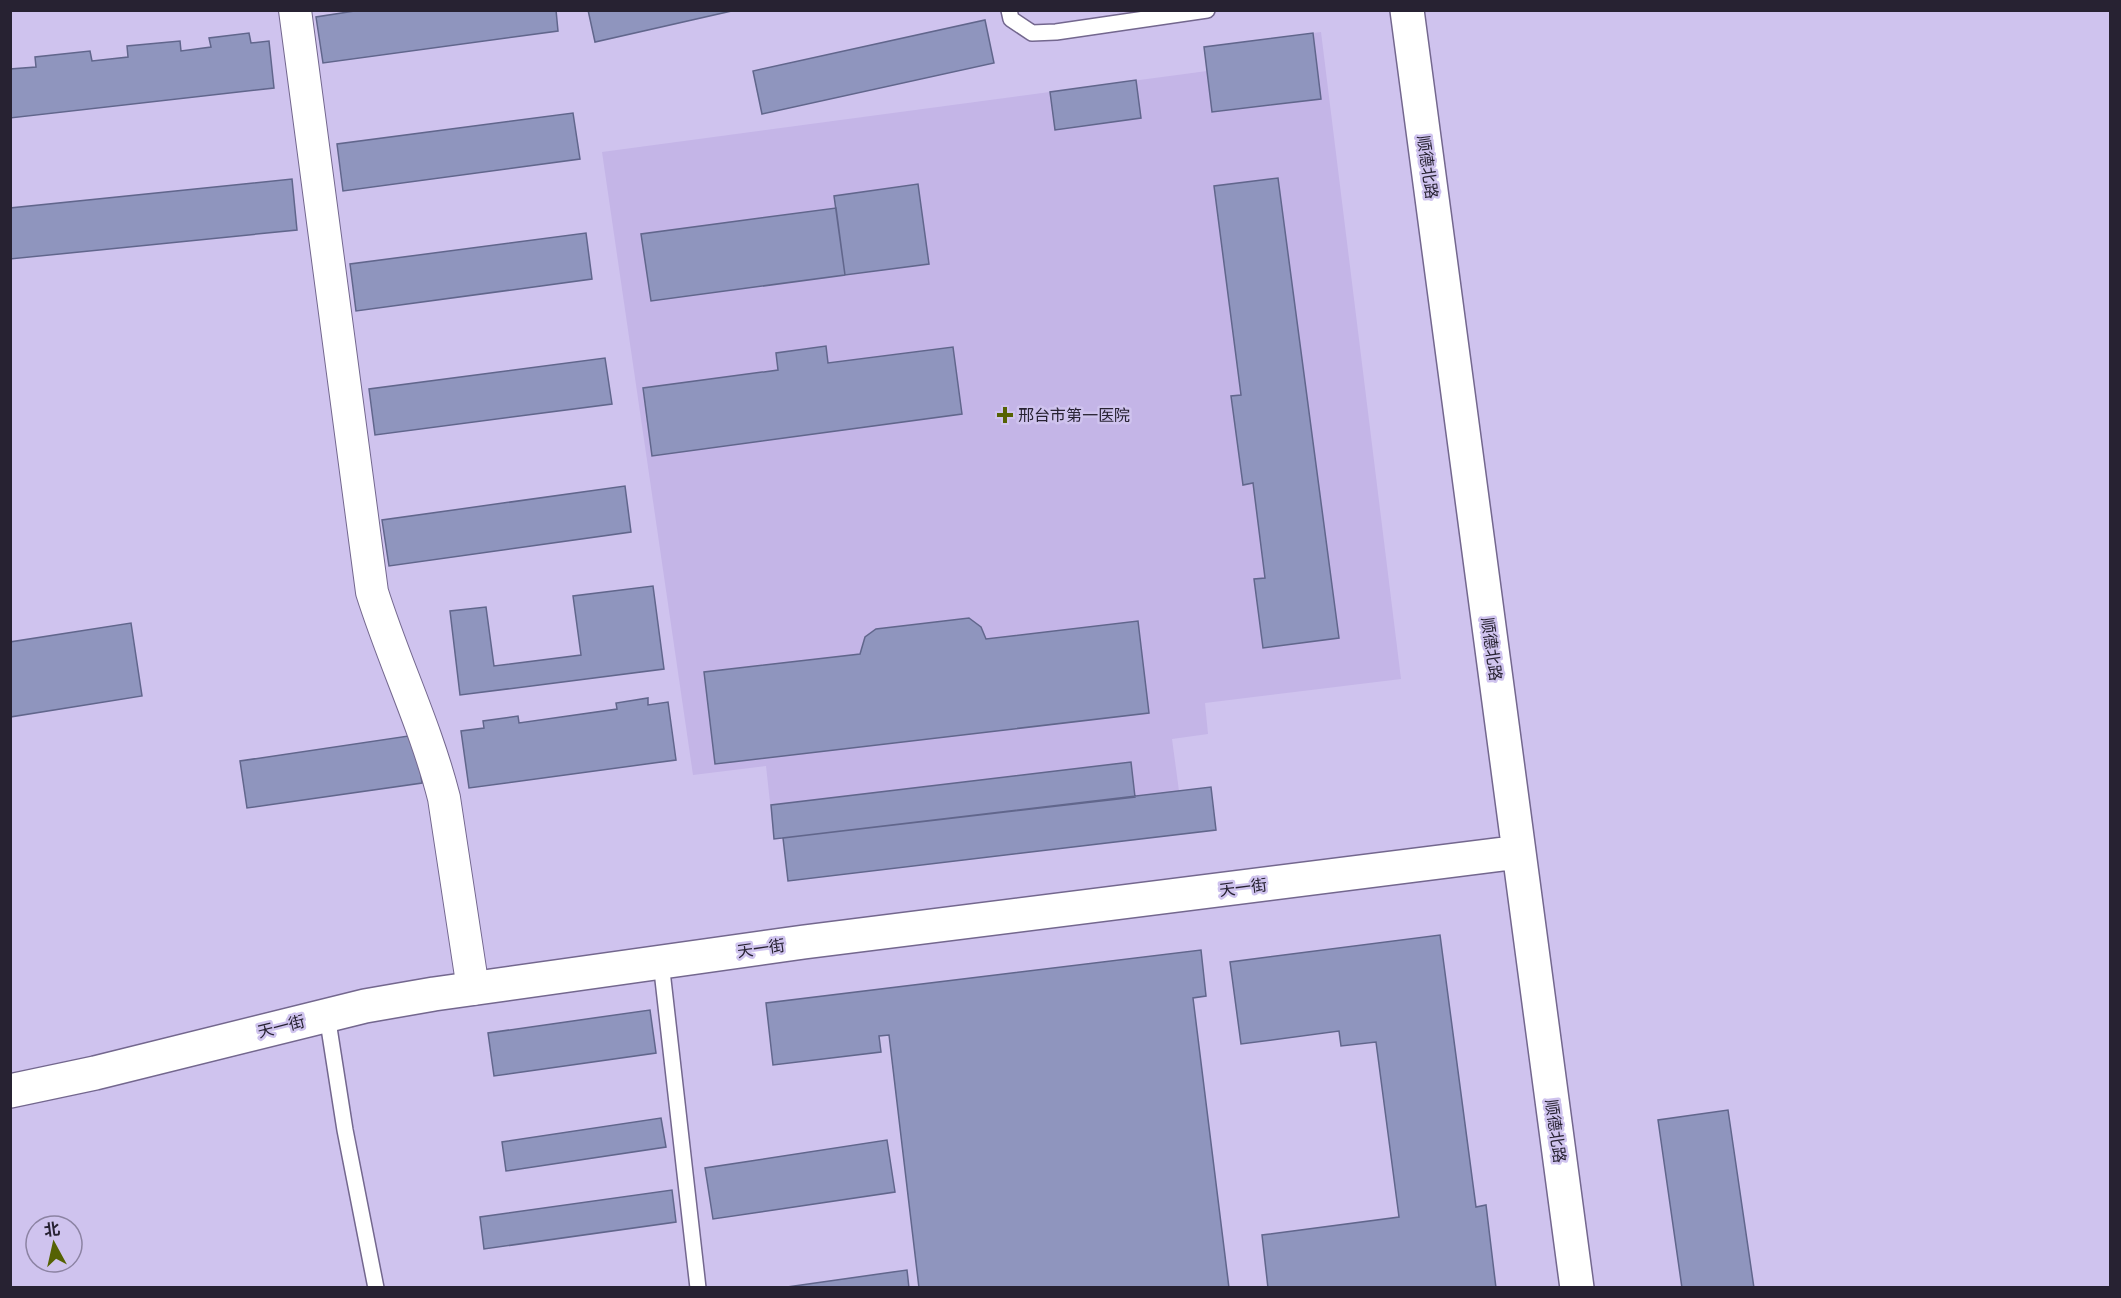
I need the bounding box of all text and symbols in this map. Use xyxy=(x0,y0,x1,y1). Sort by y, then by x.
street label: 顺德北路 xyxy=(1415,134,1441,200)
marker: 邢台市第一医院 xyxy=(996,406,1014,424)
place label: 邢台市第一医院 xyxy=(1018,406,1130,424)
street label: 顺德北路 xyxy=(1479,616,1505,682)
street label: 天一街 xyxy=(1218,875,1268,899)
street label: 天一街 xyxy=(736,936,786,960)
street label: 天一街 xyxy=(256,1011,306,1041)
street label: 顺德北路 xyxy=(1543,1098,1569,1164)
north arrow xyxy=(24,1214,84,1274)
text: 北 xyxy=(43,1219,61,1239)

